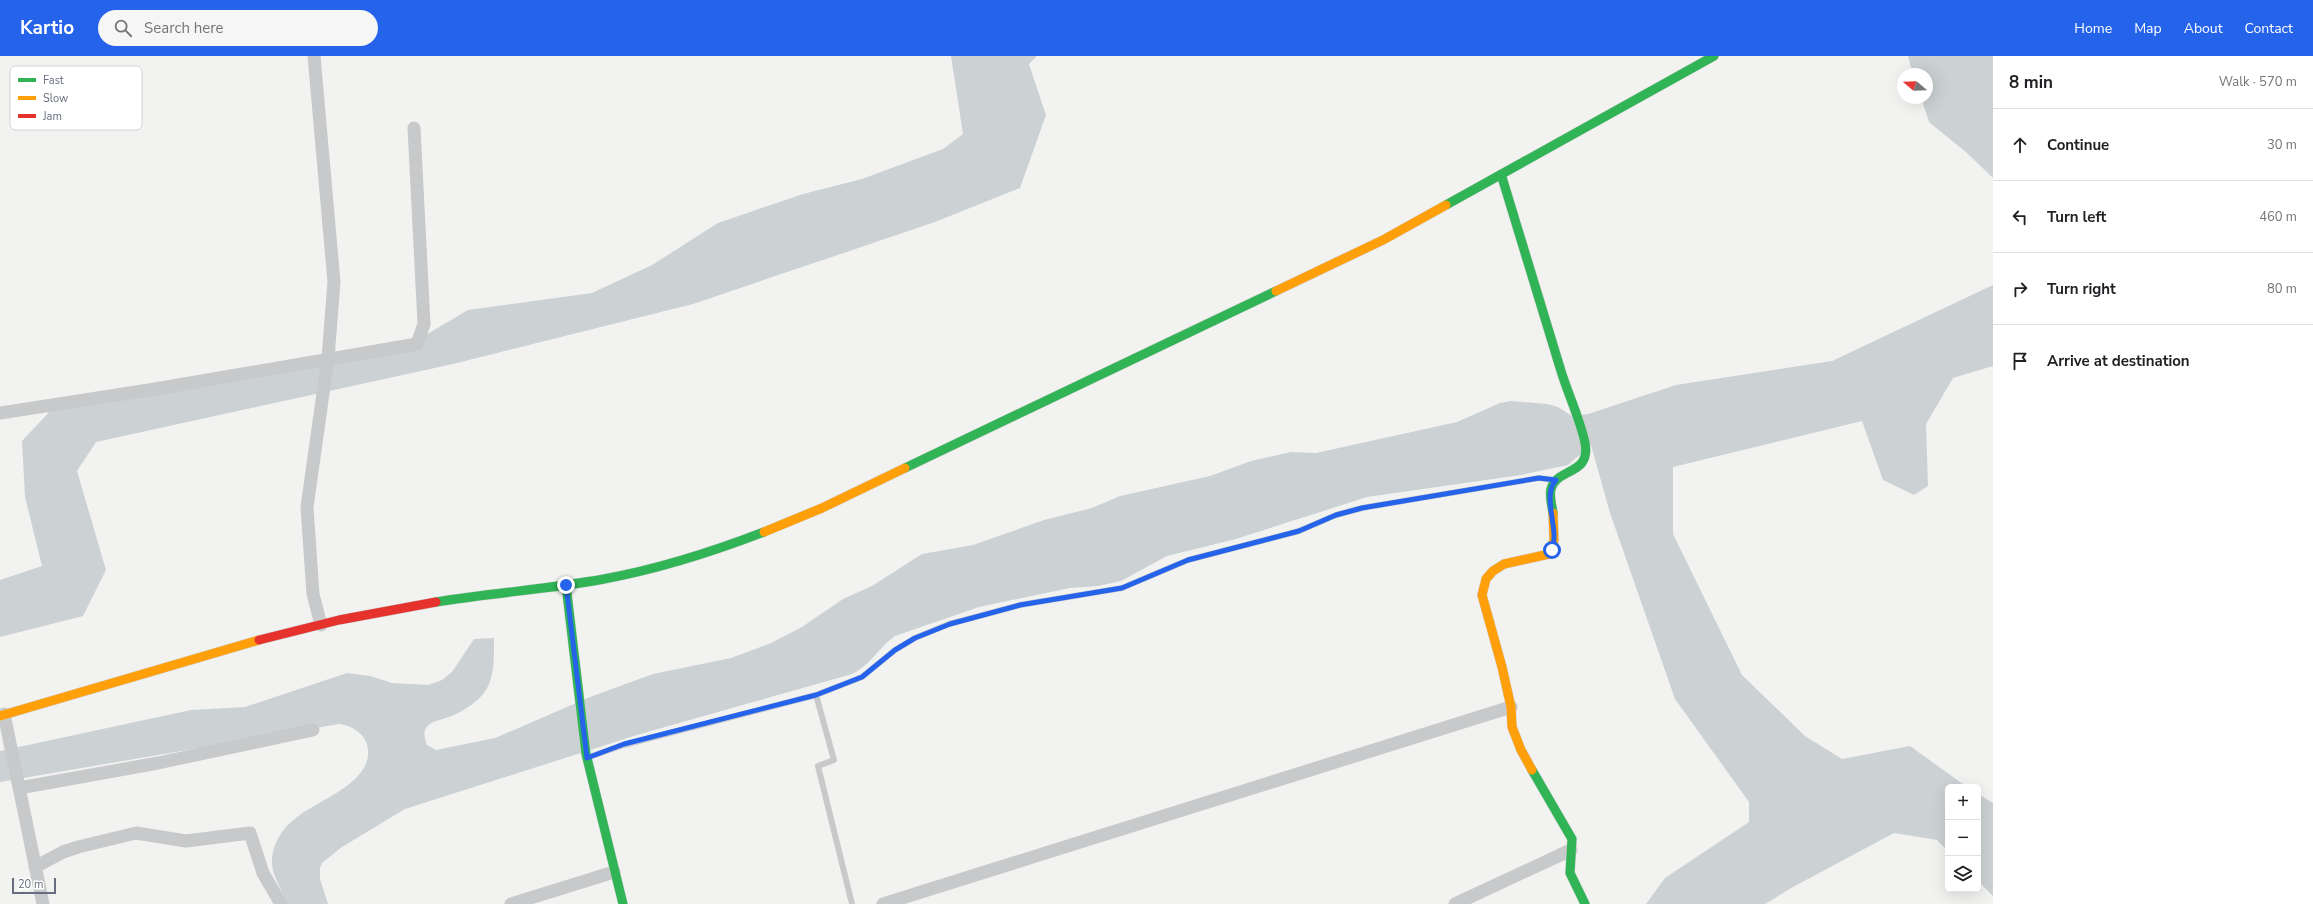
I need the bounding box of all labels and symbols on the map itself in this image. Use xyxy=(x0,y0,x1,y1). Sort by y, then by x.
legend xyxy=(10,66,142,130)
north arrow xyxy=(1897,68,1933,104)
text: Fast xyxy=(43,73,64,88)
text: Slow xyxy=(43,91,68,106)
text: Jam xyxy=(42,109,62,124)
route start xyxy=(1543,541,1561,559)
route end xyxy=(557,576,575,594)
scale bar xyxy=(12,876,56,895)

